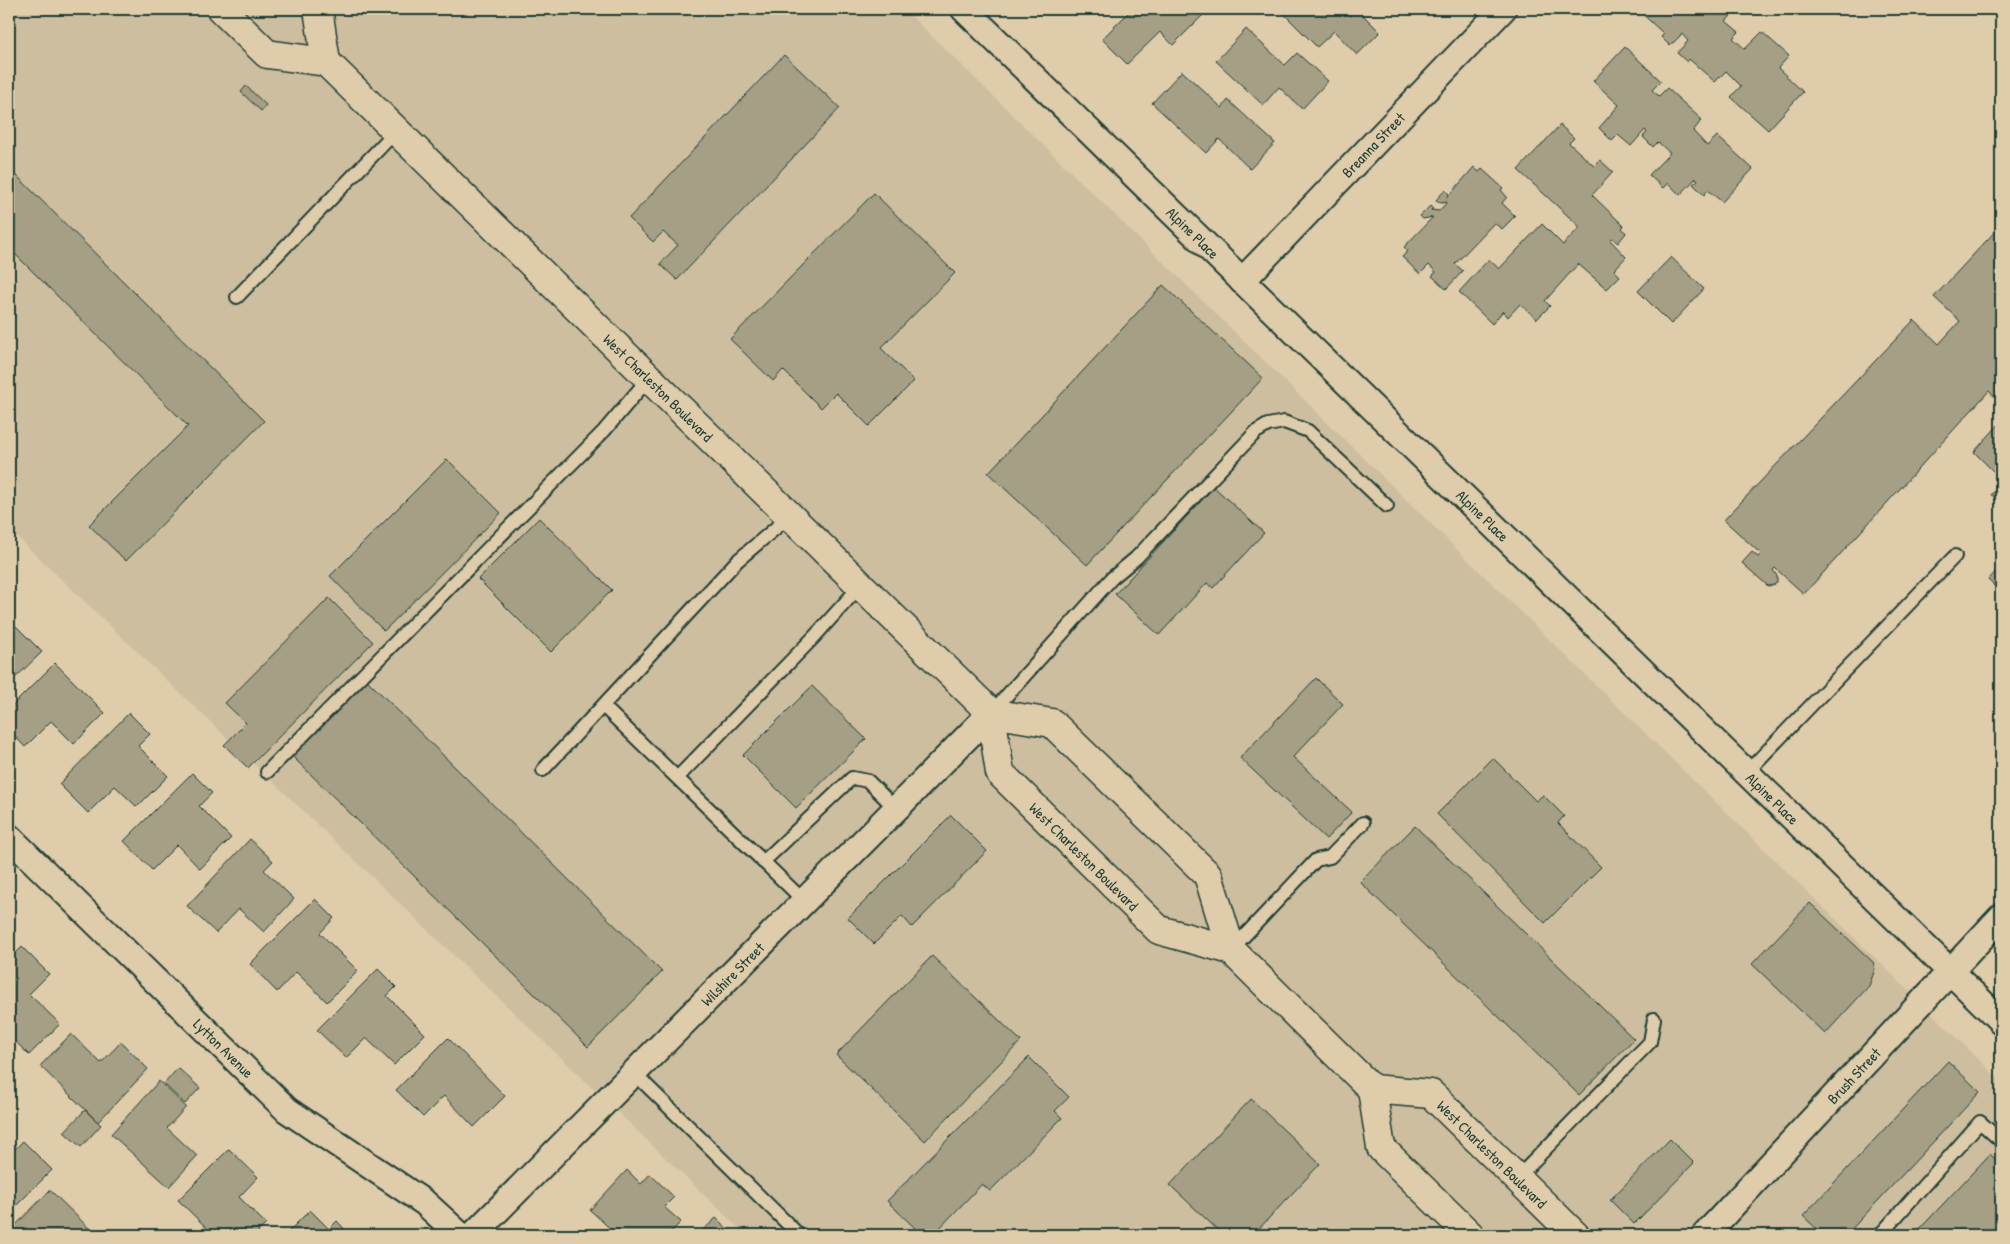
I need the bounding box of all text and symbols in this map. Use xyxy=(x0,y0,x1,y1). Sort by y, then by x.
street label: Breanna Street xyxy=(1336,107,1410,182)
street label: Alpine Place xyxy=(1162,202,1224,263)
street label: West Charleston Boulevard xyxy=(599,329,718,446)
street label: Alpine Place xyxy=(1452,485,1514,546)
street label: Alpine Place xyxy=(1742,768,1804,829)
street label: West Charleston Boulevard xyxy=(1025,797,1144,915)
street label: Wilshire Street xyxy=(696,937,769,1010)
street label: Lytton Avenue xyxy=(189,1014,258,1082)
street label: Brush Street xyxy=(1822,1042,1886,1108)
street label: West Charleston Boulevard xyxy=(1433,1095,1552,1213)

